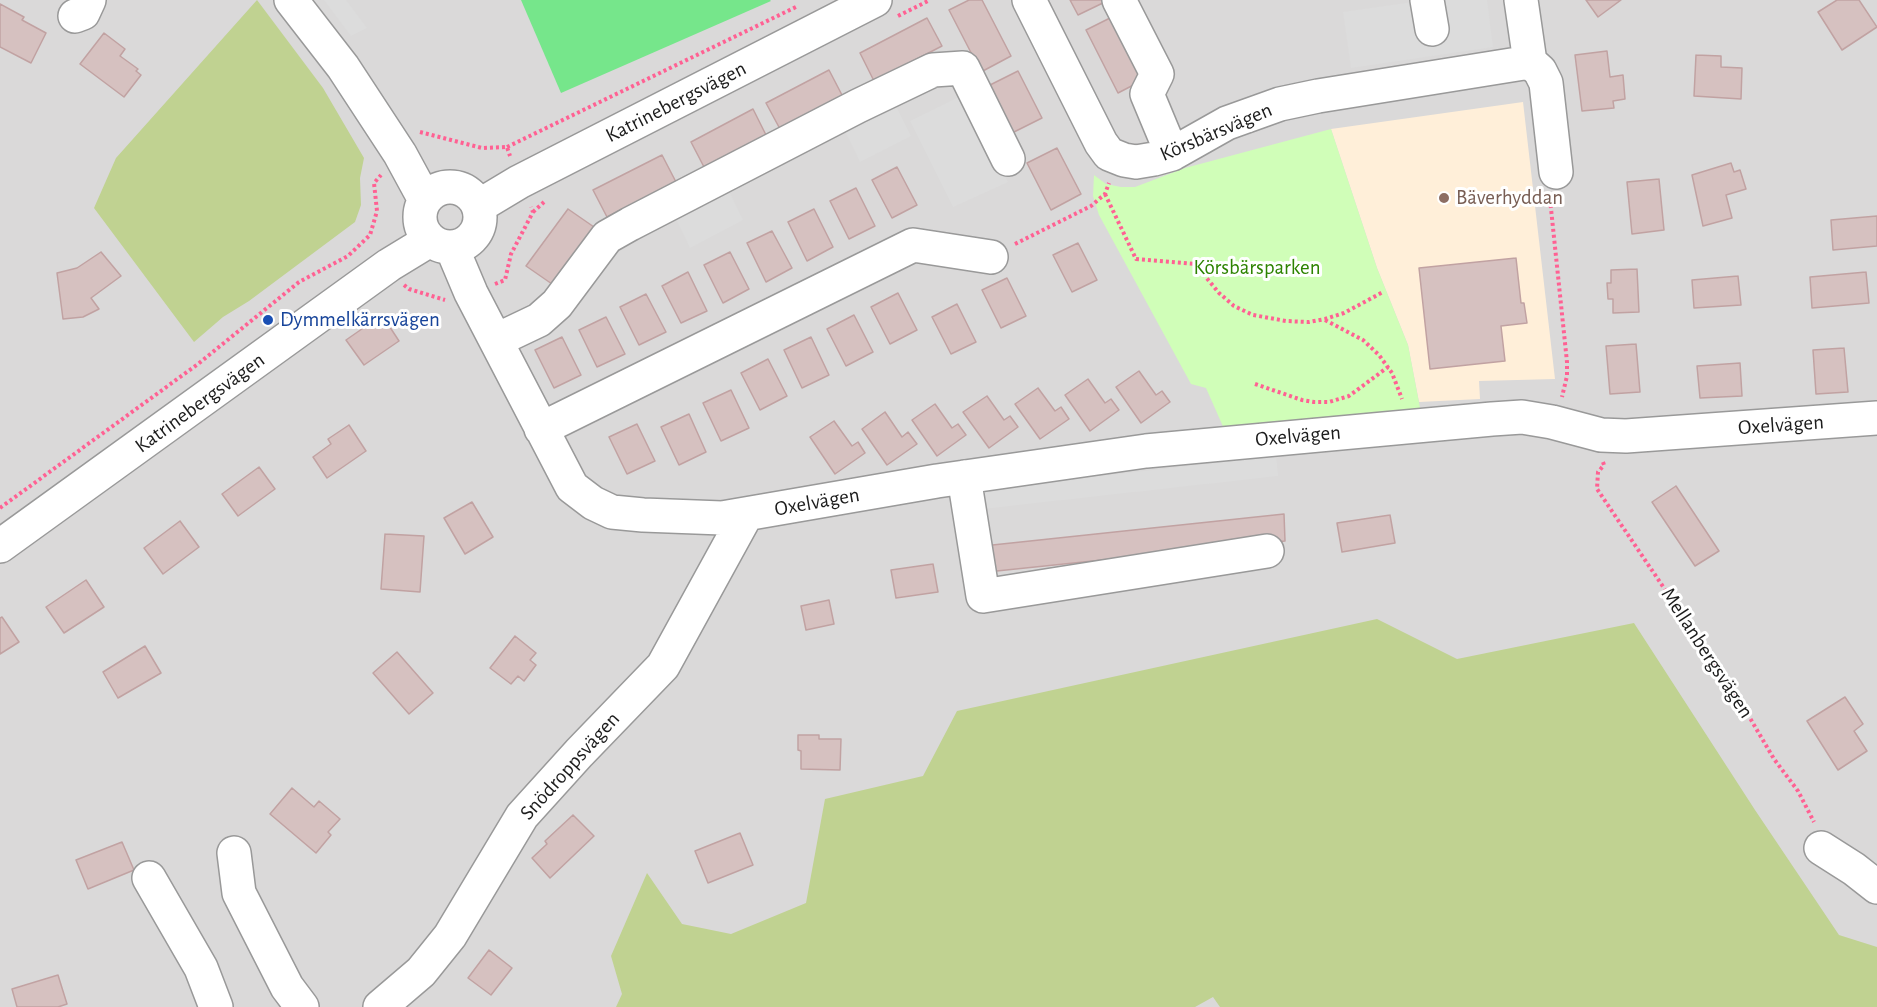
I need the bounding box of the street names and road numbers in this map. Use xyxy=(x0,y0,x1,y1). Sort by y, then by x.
street label: Katrinebergsvägen xyxy=(602,56,750,148)
street label: Körsbärsvägen xyxy=(1156,97,1276,167)
street label: Katrinebergsvägen xyxy=(130,347,270,459)
street label: Oxelvägen xyxy=(1737,409,1825,441)
street label: Oxelvägen xyxy=(1254,420,1342,452)
street label: Oxelvägen xyxy=(772,482,862,522)
street label: Mellanbergsvägen xyxy=(1655,583,1759,723)
street label: Snödroppsvägen xyxy=(515,707,625,825)

